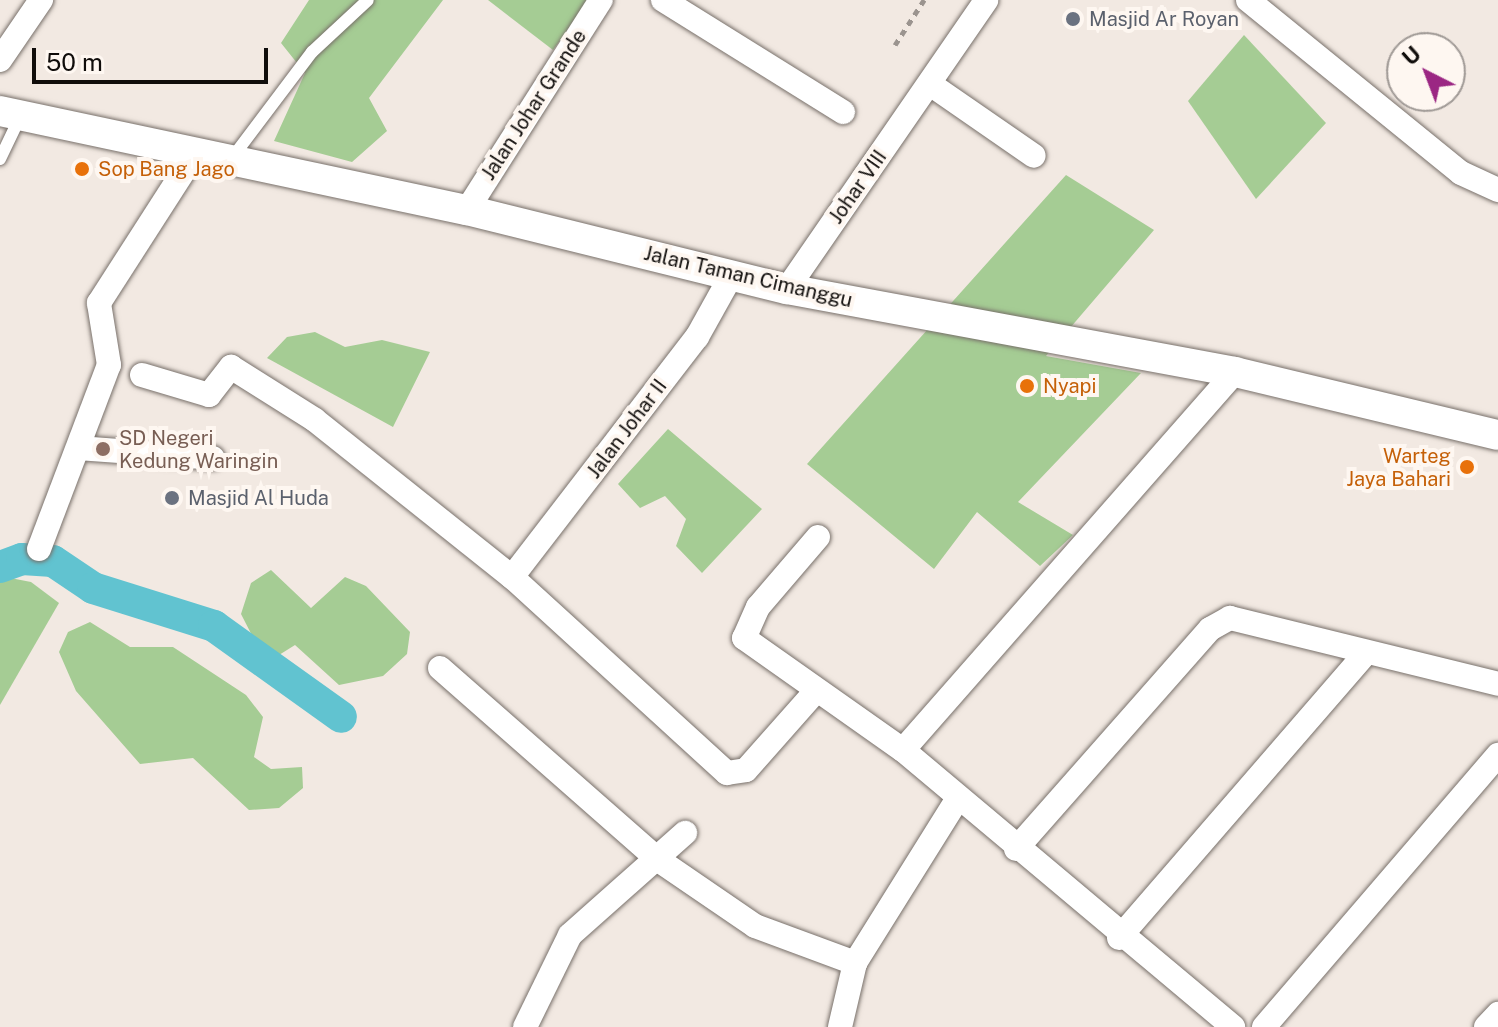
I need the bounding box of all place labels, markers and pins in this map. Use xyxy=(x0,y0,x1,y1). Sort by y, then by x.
place label: Masjid Ar Royan xyxy=(1089,7,1239,31)
marker: Masjid Ar Royan xyxy=(1064,10,1082,28)
place label: Sop Bang Jago xyxy=(98,157,235,181)
marker: Sop Bang Jago xyxy=(73,160,91,178)
place label: Nyapi xyxy=(1043,374,1096,398)
marker: Nyapi xyxy=(1018,377,1036,395)
place label: SD Negeri Kedung Waringin xyxy=(119,426,279,473)
marker: SD Negeri Kedung Waringin xyxy=(94,440,112,458)
place label: Warteg Jaya Bahari xyxy=(1346,444,1451,491)
marker: Warteg Jaya Bahari xyxy=(1458,458,1476,476)
place label: Masjid Al Huda xyxy=(188,486,329,510)
marker: Masjid Al Huda xyxy=(163,489,181,507)

